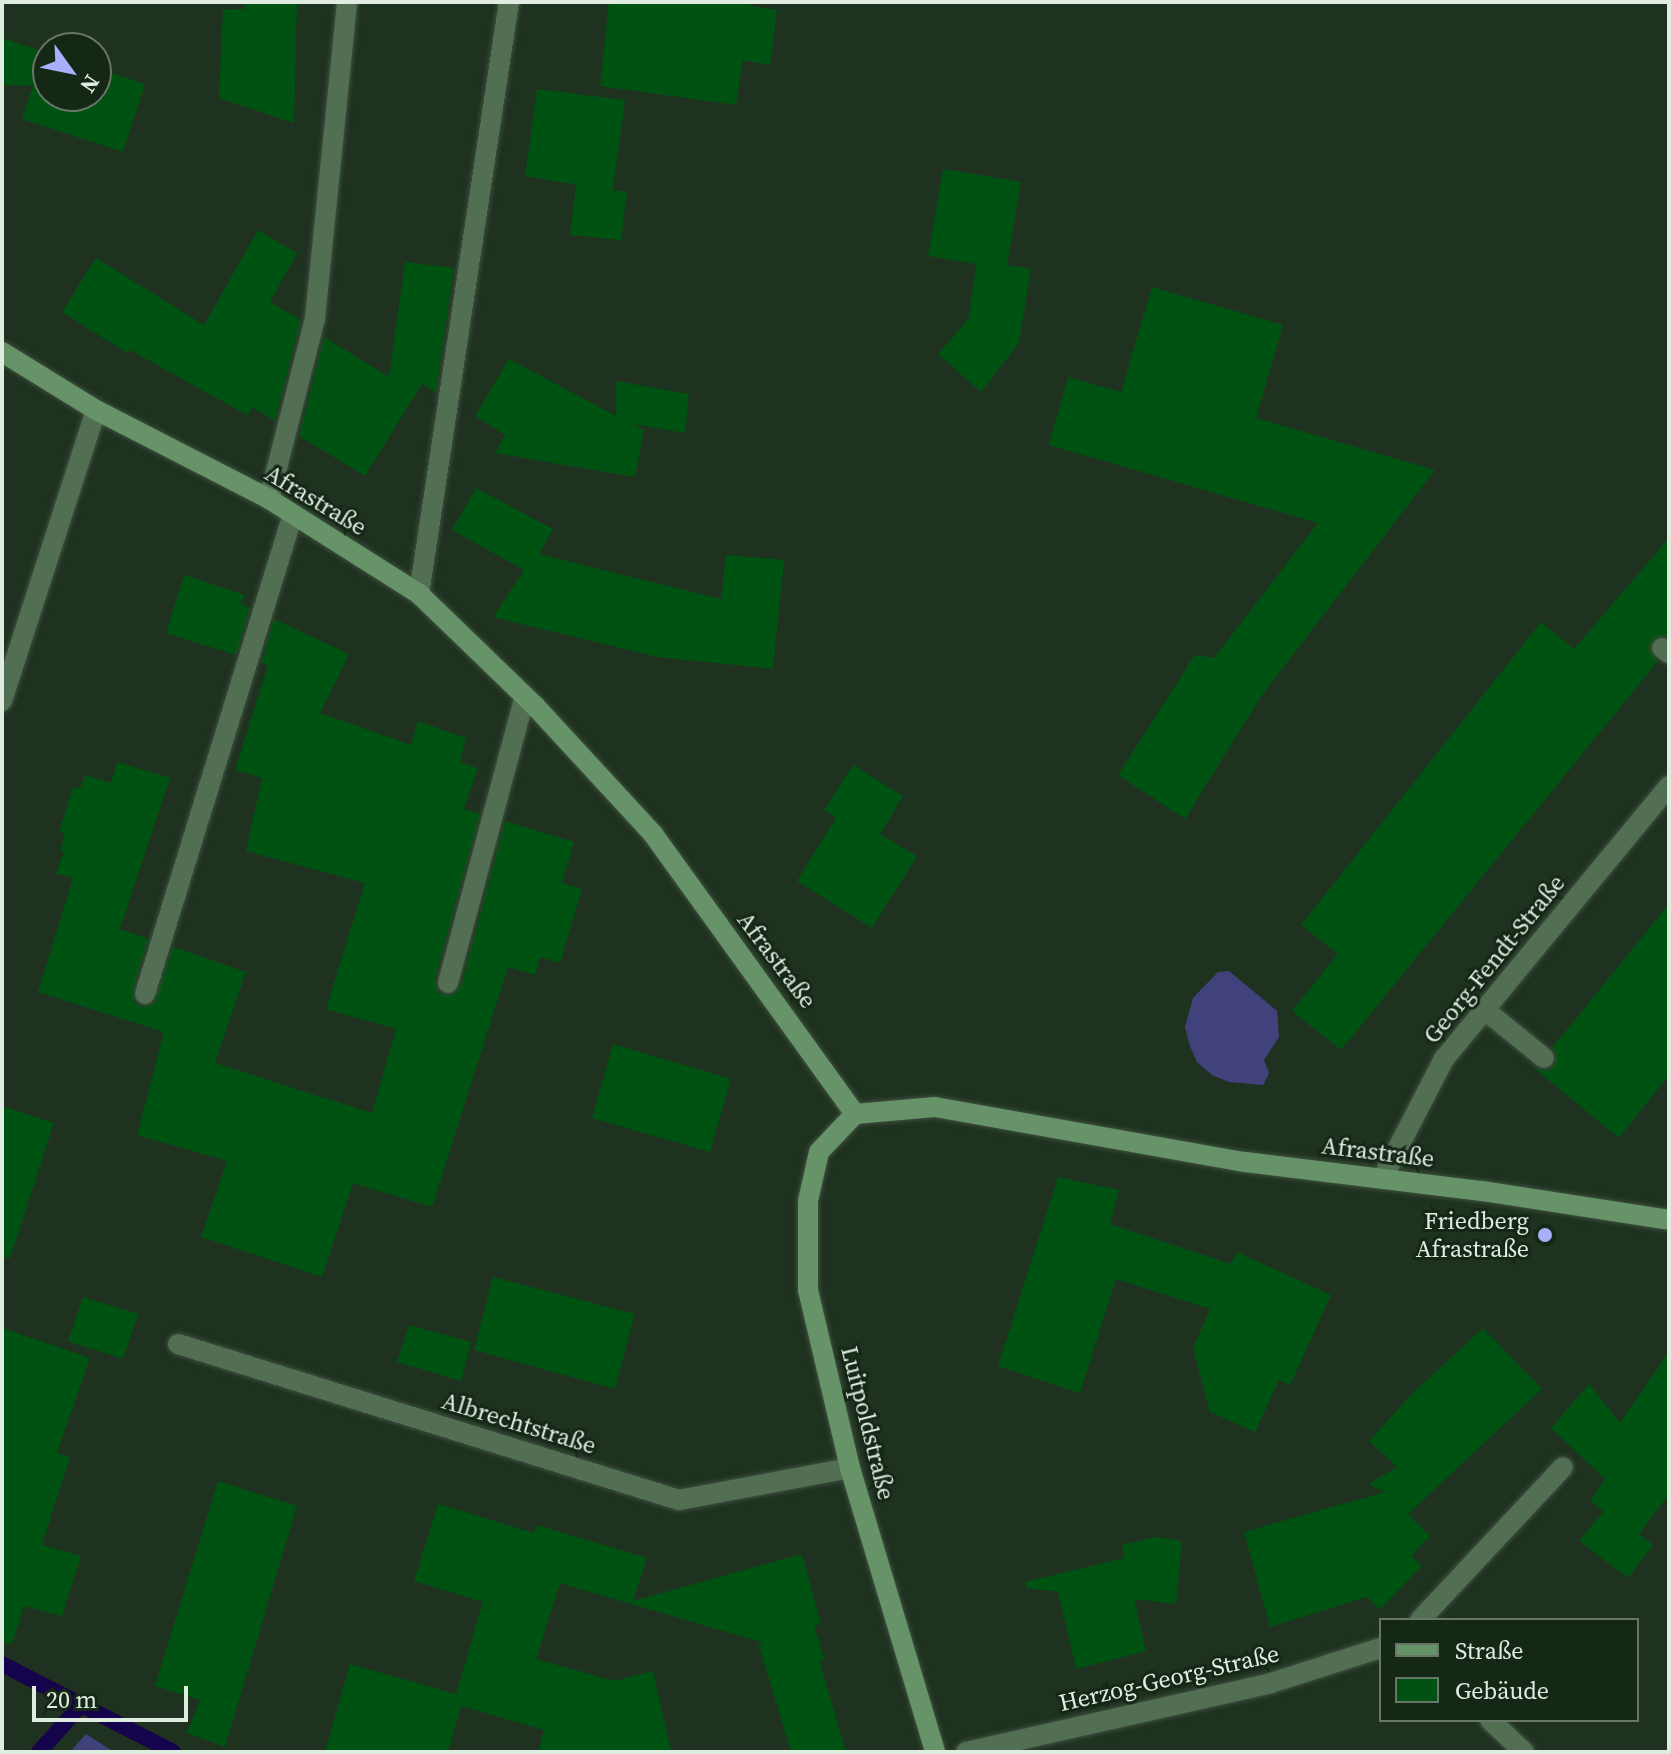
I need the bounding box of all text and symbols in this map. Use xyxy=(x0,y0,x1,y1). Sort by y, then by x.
north arrow xyxy=(32,32,112,112)
text: N xyxy=(74,69,107,99)
street label: Afrastraße xyxy=(260,458,372,542)
street label: Georg-Fendt-Straße xyxy=(1417,869,1571,1049)
street label: Afrastraße xyxy=(731,906,823,1014)
street label: Afrastraße xyxy=(1320,1131,1436,1173)
place label: Friedberg Afrastraße xyxy=(1416,1207,1529,1263)
marker: Friedberg Afrastraße xyxy=(1536,1226,1554,1244)
street label: Luitpoldstraße xyxy=(835,1343,901,1503)
street label: Albrechtstraße xyxy=(439,1386,599,1460)
legend xyxy=(1379,1618,1639,1722)
text: Straße xyxy=(1455,1634,1523,1667)
street label: Herzog-Georg-Straße xyxy=(1056,1639,1282,1717)
scale bar xyxy=(36,1670,192,1720)
text: Gebäude xyxy=(1455,1674,1549,1707)
text: 20 m xyxy=(46,1683,97,1716)

